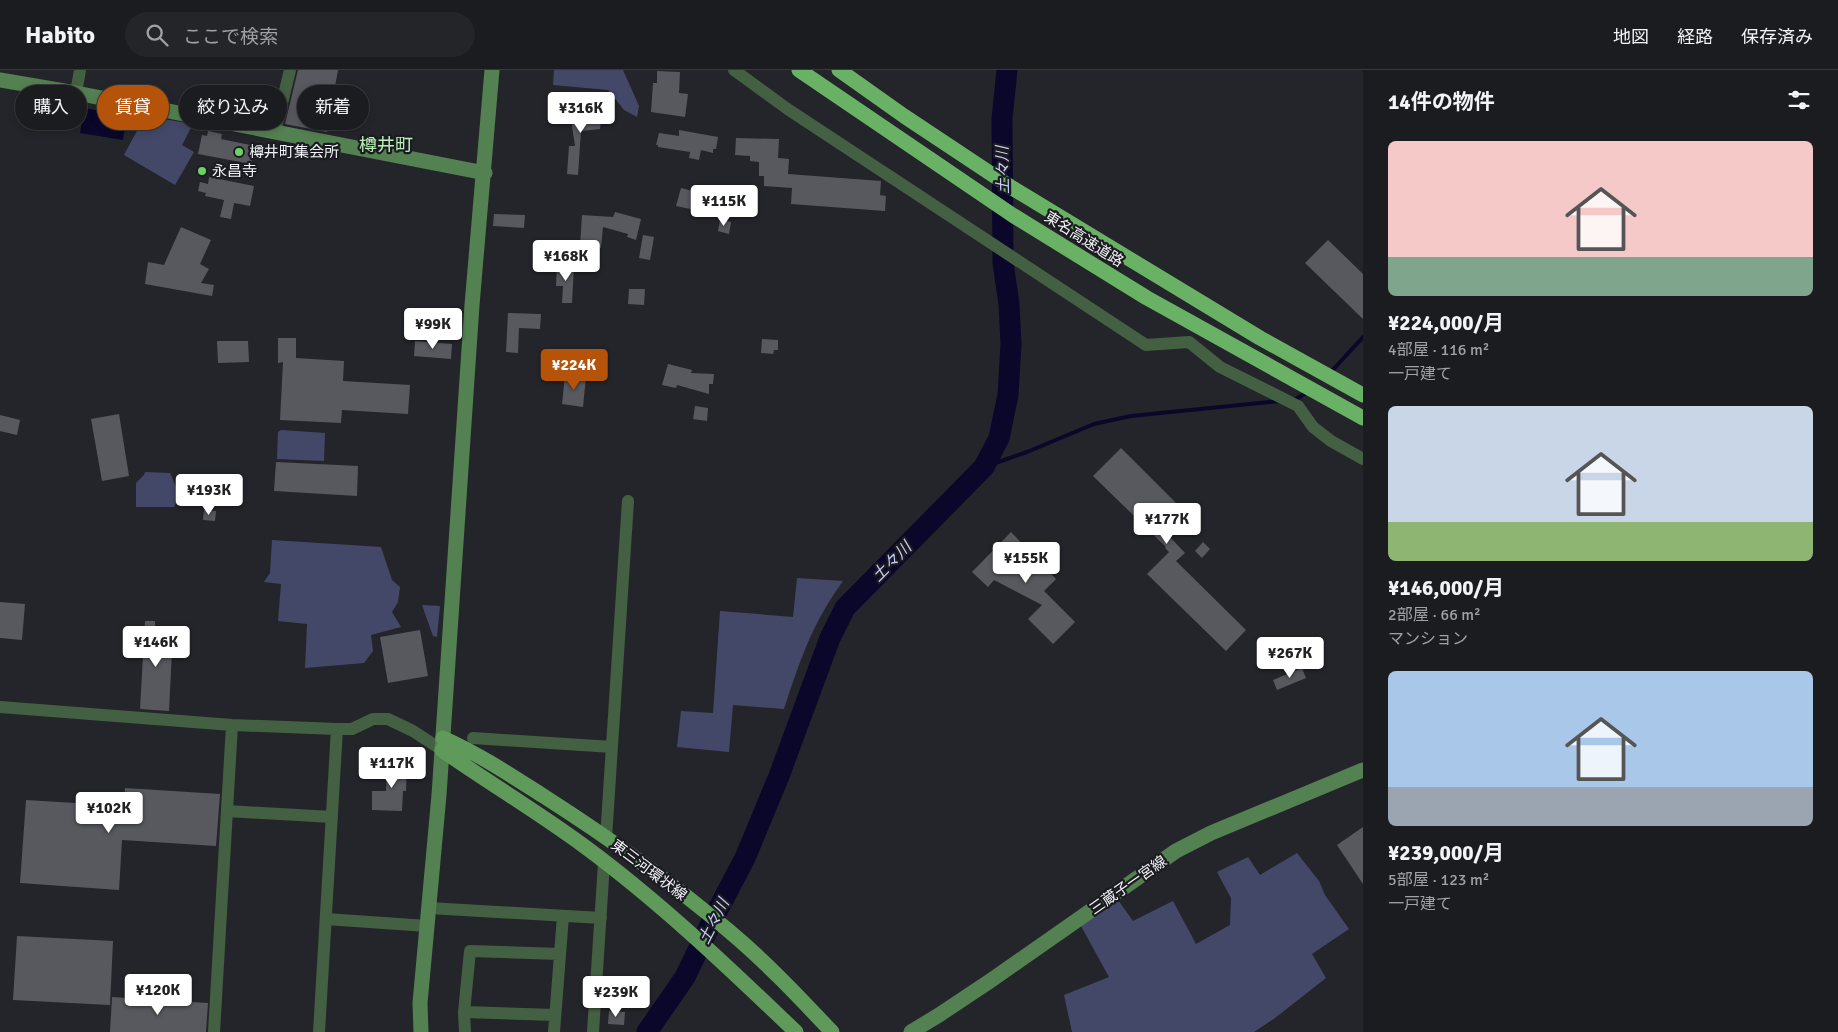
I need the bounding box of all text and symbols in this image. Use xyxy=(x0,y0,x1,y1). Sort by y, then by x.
search box xyxy=(125,12,475,57)
text: Habito xyxy=(25,20,95,50)
icon: search xyxy=(143,21,171,49)
text: ここで検索 xyxy=(183,25,278,49)
text: 地図 xyxy=(1613,26,1649,48)
text: 経路 xyxy=(1677,26,1713,48)
text: 保存済み xyxy=(1741,26,1813,48)
chip: 購入 xyxy=(15,85,87,130)
chip: 賃貸 xyxy=(97,85,169,130)
chip: 絞り込み xyxy=(179,85,287,130)
chip: 新着 xyxy=(297,85,369,130)
icon: filters xyxy=(1785,86,1813,114)
text: 14件の物件 xyxy=(1388,89,1495,115)
pin: ¥316K xyxy=(546,92,616,134)
text: ¥316K xyxy=(559,98,603,118)
district label: 樽井町 xyxy=(359,134,413,156)
place label: 樽井町集会所 xyxy=(249,143,339,161)
water label: 土々川 xyxy=(993,144,1013,194)
marker: 樽井町集会所 xyxy=(233,146,245,158)
place label: 永昌寺 xyxy=(212,162,257,180)
marker: 永昌寺 xyxy=(196,165,208,177)
icon: home xyxy=(1556,174,1646,264)
pin: ¥115K xyxy=(689,184,759,227)
text: ¥115K xyxy=(702,191,746,211)
street label: 東名高速道路 xyxy=(1041,208,1127,270)
pin: ¥168K xyxy=(531,240,601,282)
text: ¥168K xyxy=(544,246,588,266)
pin: ¥99K xyxy=(403,308,463,350)
text: ¥224,000/月 xyxy=(1388,310,1504,336)
text: ¥99K xyxy=(415,314,451,334)
text: 4部屋 · 116 m² xyxy=(1388,340,1489,360)
pin: ¥224K xyxy=(539,348,609,391)
text: ¥224K xyxy=(552,355,596,375)
text: 一戸建て xyxy=(1388,364,1452,384)
icon: home xyxy=(1556,439,1646,529)
pin: ¥193K xyxy=(174,474,244,516)
text: ¥193K xyxy=(187,480,231,500)
pin: ¥177K xyxy=(1132,502,1202,545)
text: ¥177K xyxy=(1145,509,1189,529)
water label: 土々川 xyxy=(868,536,917,586)
pin: ¥155K xyxy=(991,542,1061,584)
text: ¥155K xyxy=(1004,548,1048,568)
text: ¥146,000/月 xyxy=(1388,575,1504,601)
text: 2部屋 · 66 m² xyxy=(1388,605,1481,625)
pin: ¥146K xyxy=(121,626,191,668)
text: マンション xyxy=(1388,629,1468,649)
text: ¥146K xyxy=(134,632,178,652)
pin: ¥267K xyxy=(1255,636,1325,679)
text: ¥267K xyxy=(1268,643,1312,663)
icon: home xyxy=(1556,704,1646,794)
pin: ¥117K xyxy=(357,746,427,789)
text: ¥117K xyxy=(370,753,414,773)
pin: ¥102K xyxy=(74,792,144,834)
text: ¥102K xyxy=(87,798,131,818)
street label: 東三河環状線 xyxy=(608,836,690,904)
text: ¥239,000/月 xyxy=(1388,840,1504,866)
street label: 三蔵子一宮線 xyxy=(1086,852,1170,918)
text: 5部屋 · 123 m² xyxy=(1388,870,1489,890)
water label: 土々川 xyxy=(694,894,735,947)
text: 一戸建て xyxy=(1388,894,1452,914)
pin: ¥120K xyxy=(123,974,193,1016)
pin: ¥239K xyxy=(581,976,651,1018)
text: ¥120K xyxy=(136,980,180,1000)
text: ¥239K xyxy=(594,982,638,1002)

